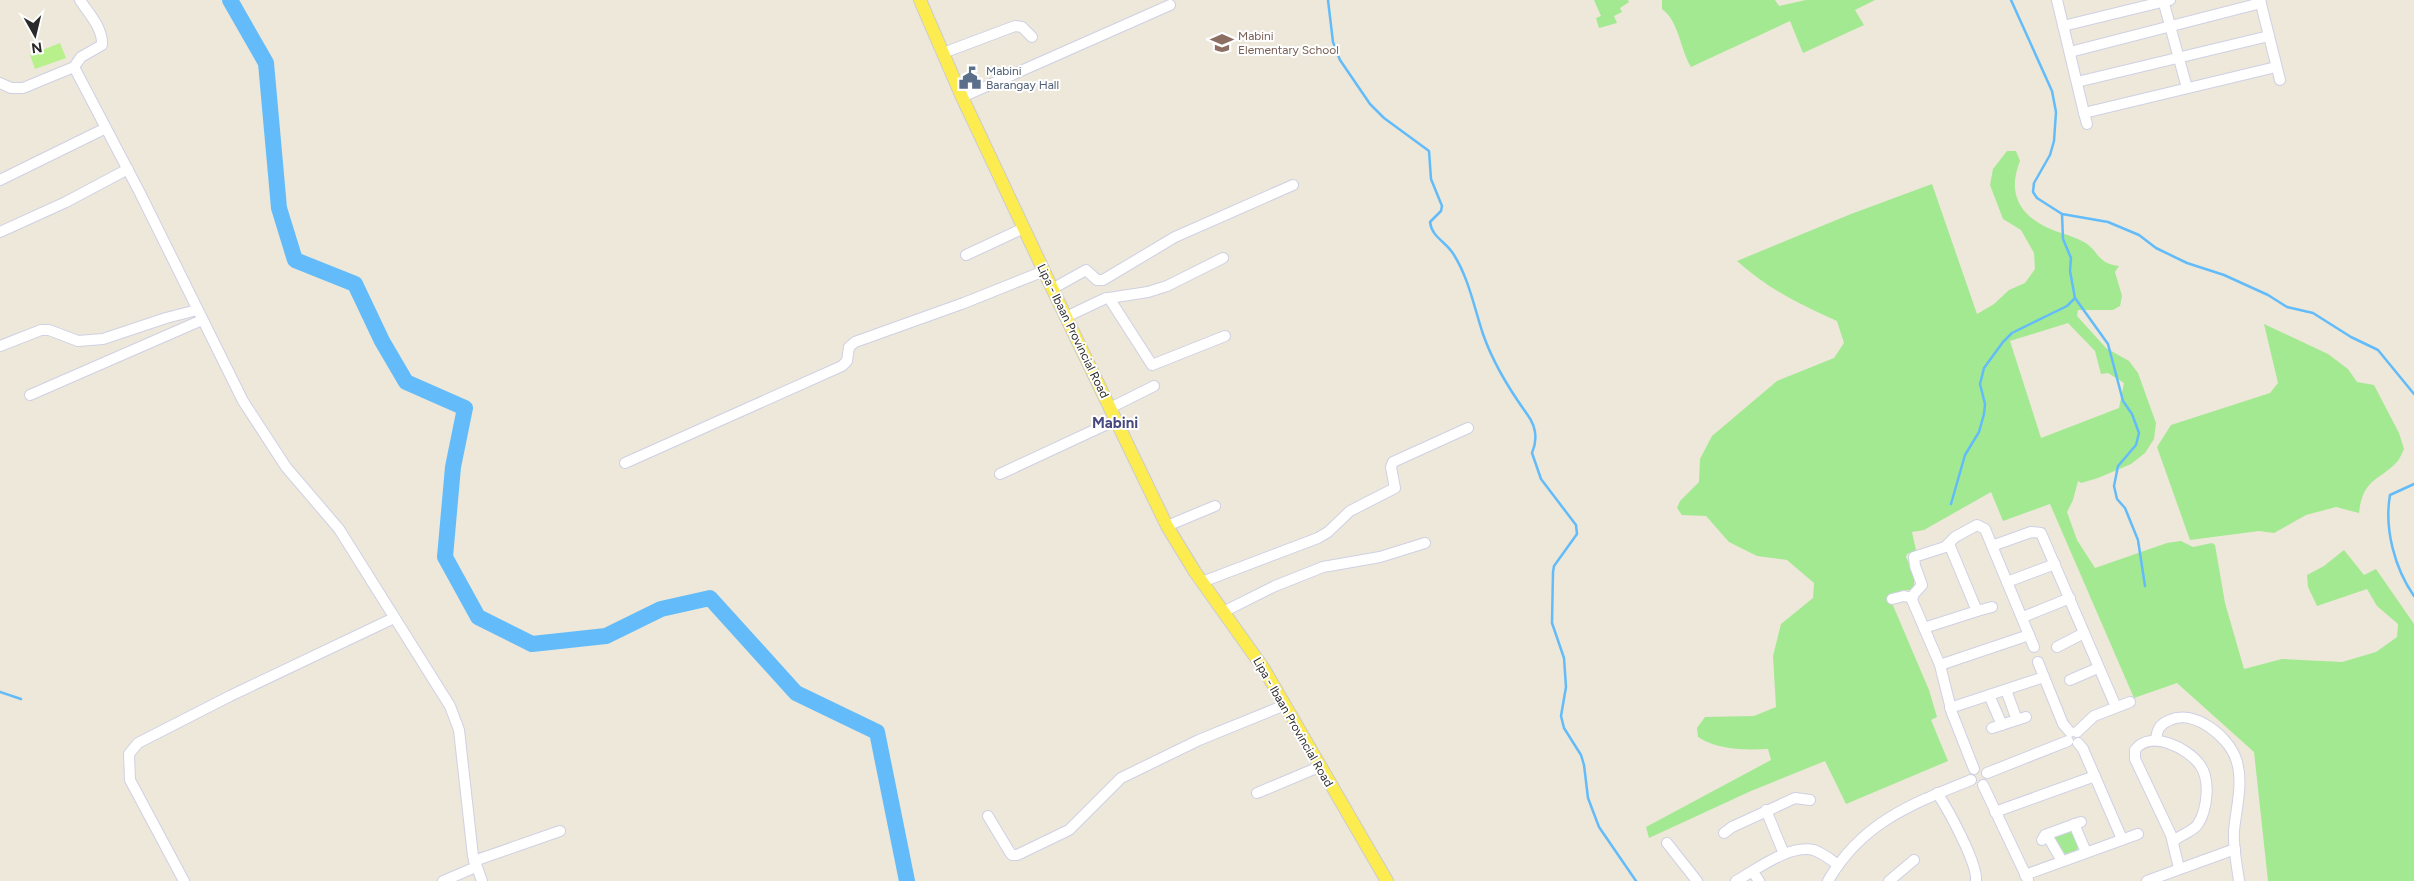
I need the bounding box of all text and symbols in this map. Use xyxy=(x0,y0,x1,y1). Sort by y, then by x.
north arrow xyxy=(10,10,60,60)
place label: Mabini Elementary School xyxy=(1238,29,1339,57)
school or university icon: Mabini Elementary School xyxy=(1209,30,1235,56)
text: N xyxy=(30,38,43,57)
place label: Mabini Barangay Hall xyxy=(986,64,1059,92)
public building icon: Mabini Barangay Hall xyxy=(957,65,983,91)
street label: Lipa - Ibaan Provincial Road xyxy=(1034,262,1112,400)
district label: Mabini xyxy=(1092,414,1138,432)
street label: Lipa - Ibaan Provincial Road xyxy=(1250,655,1336,789)

